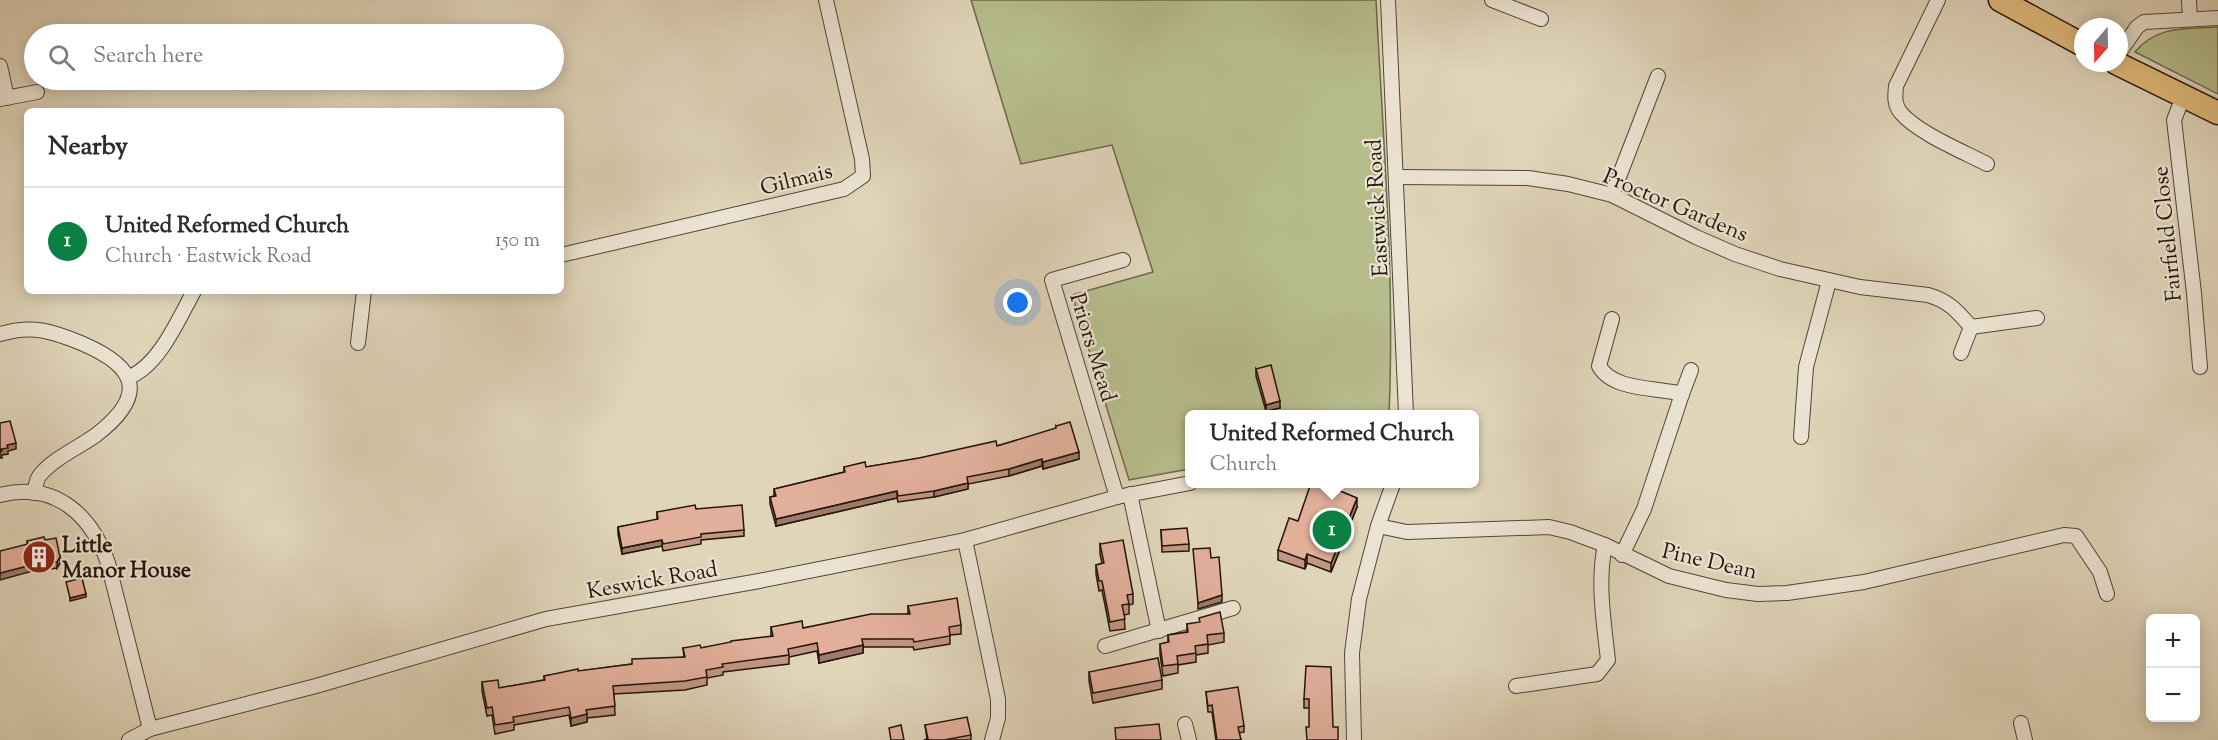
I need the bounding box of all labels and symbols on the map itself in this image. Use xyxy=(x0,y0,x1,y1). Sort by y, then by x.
north arrow xyxy=(2074,18,2128,72)
street label: Eastwick Road xyxy=(1359,138,1399,278)
street label: Gilmais xyxy=(757,156,836,205)
street label: Proctor Gardens xyxy=(1597,162,1752,252)
street label: Fairfield Close xyxy=(2146,164,2192,303)
your location xyxy=(1003,288,1032,317)
street label: Priors Mead xyxy=(1059,289,1123,406)
pin: 1 xyxy=(1312,508,1352,552)
place label: Little Manor House xyxy=(62,531,191,588)
street label: Pine Dean xyxy=(1659,536,1760,589)
building icon: Little Manor House xyxy=(21,539,57,575)
street label: Keswick Road xyxy=(585,555,721,609)

